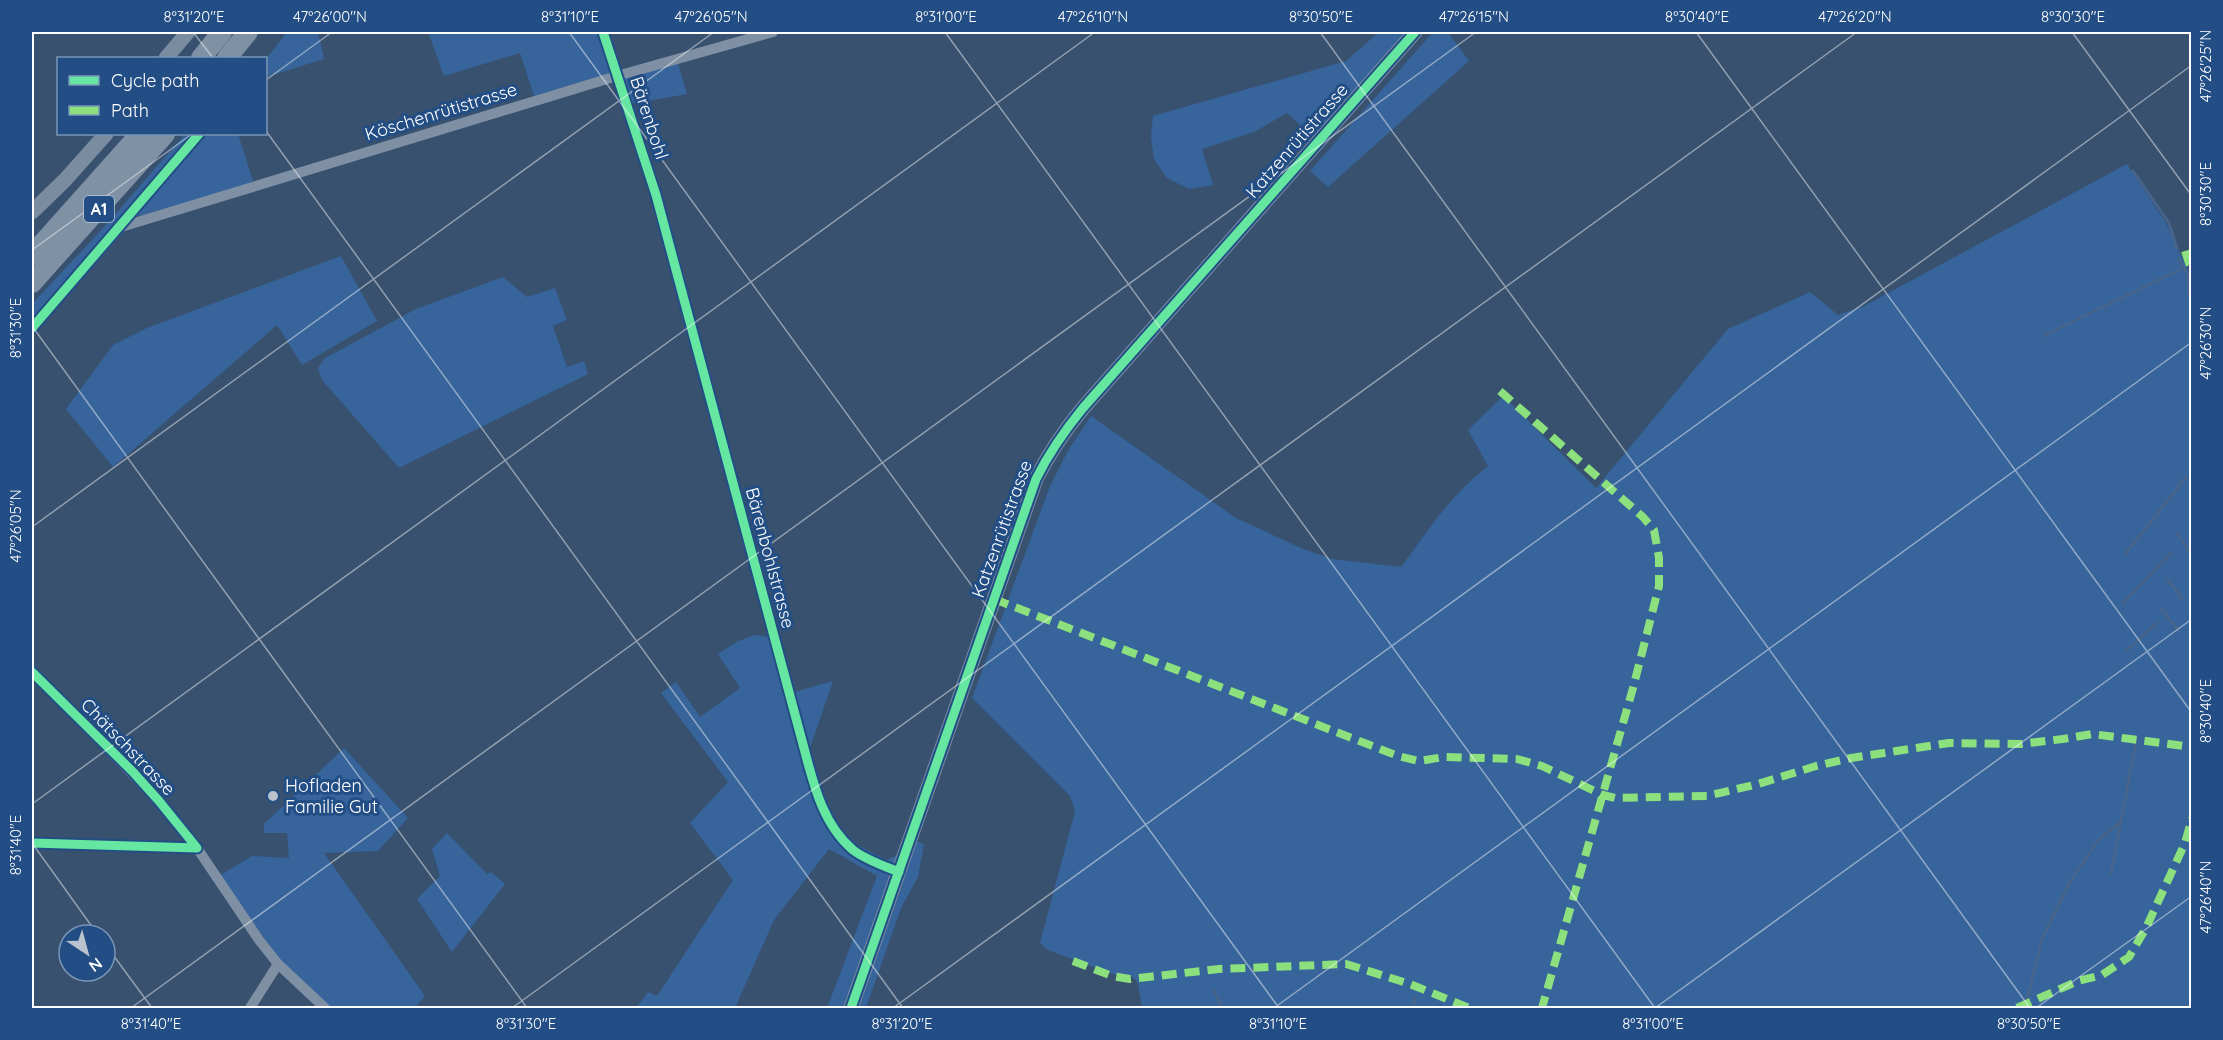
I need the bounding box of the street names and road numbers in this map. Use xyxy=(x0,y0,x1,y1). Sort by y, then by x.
street label: Bärenbohl xyxy=(625,73,674,162)
street label: Köschenrütistrasse xyxy=(362,77,520,146)
street label: Katzenrütistrasse xyxy=(1241,79,1353,203)
road number: A1 xyxy=(84,196,114,222)
street label: Katzenrütistrasse xyxy=(966,457,1037,601)
street label: Bärenbohlstrasse xyxy=(741,485,800,631)
street label: Chätschstrasse xyxy=(76,693,181,800)

